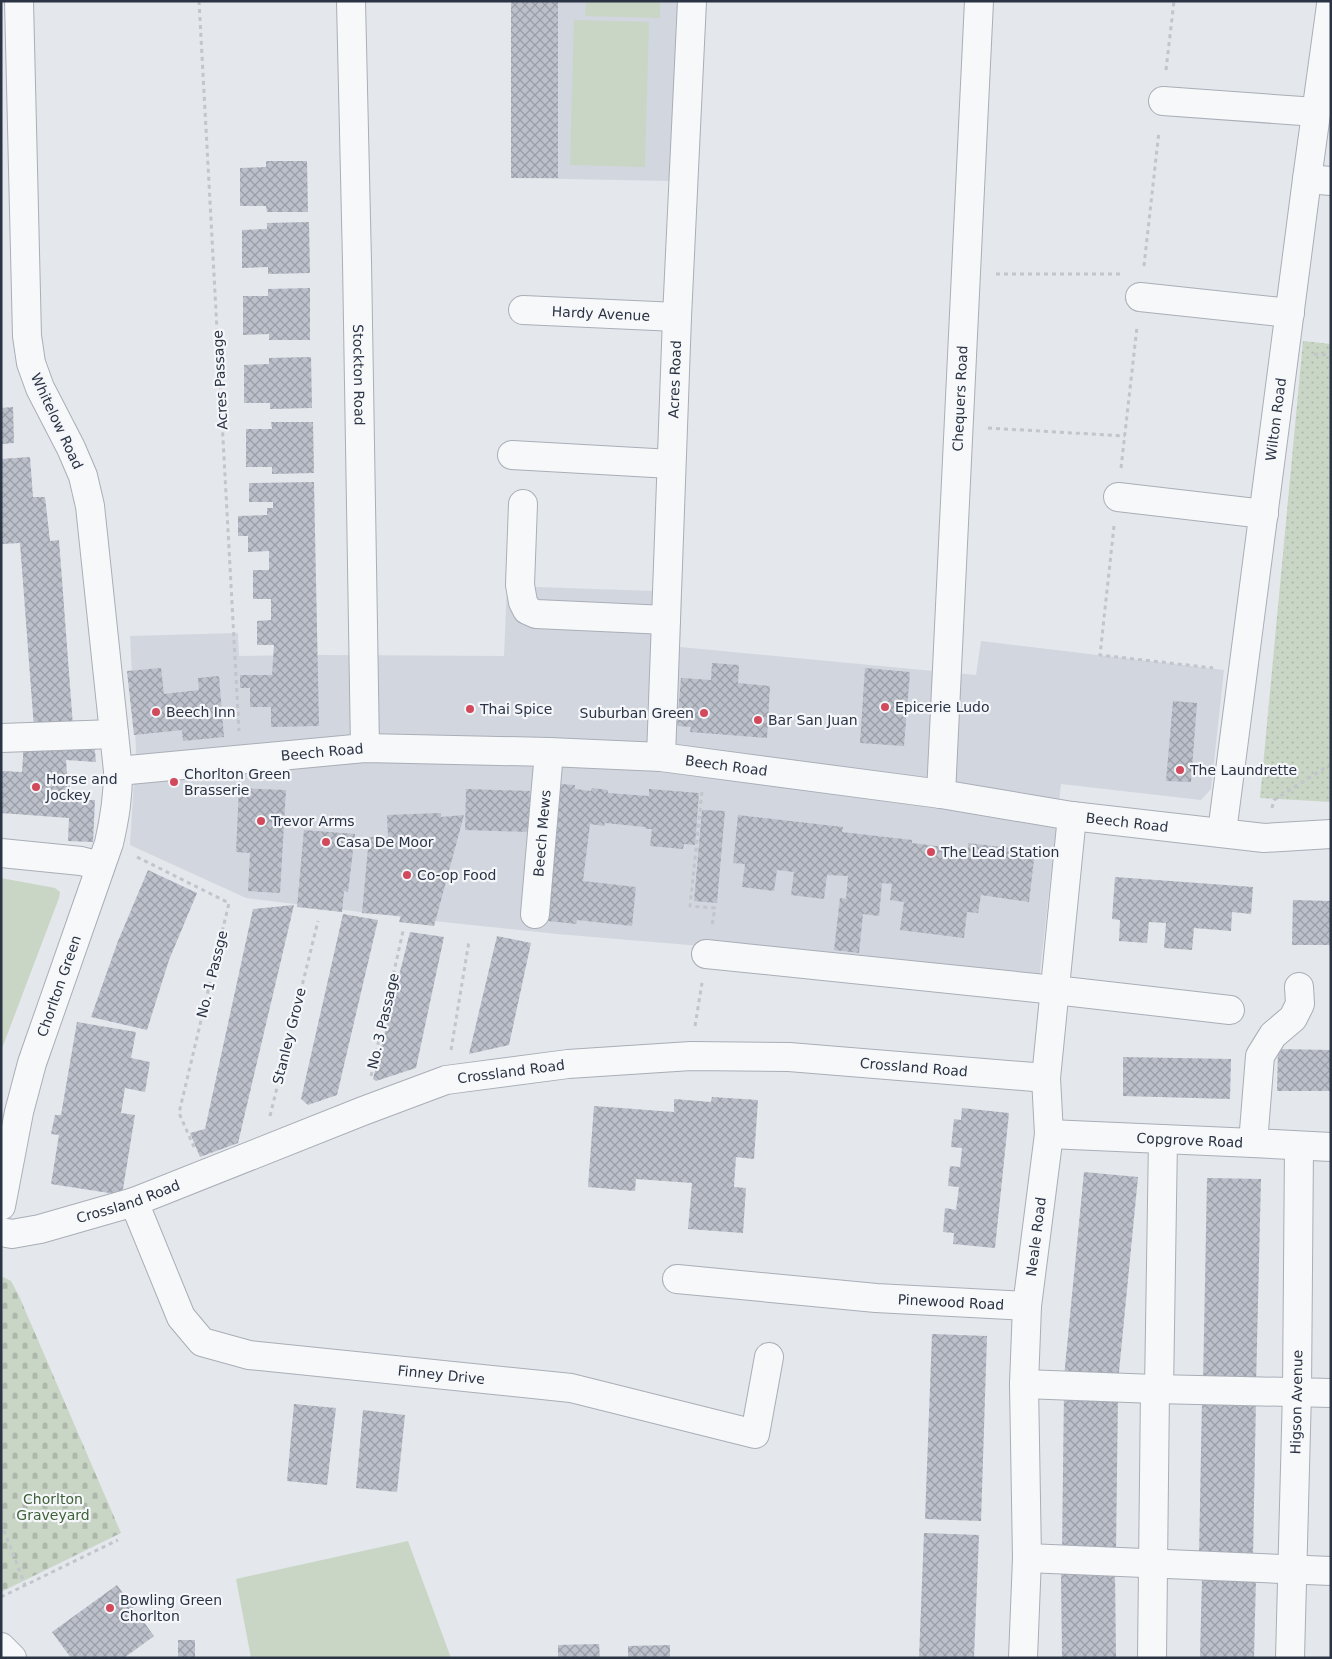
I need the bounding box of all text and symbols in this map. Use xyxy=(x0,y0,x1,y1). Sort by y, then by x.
street label: Hardy Avenue xyxy=(551,303,650,324)
street label: Stockton Road xyxy=(350,324,368,426)
street label: Acres Passage xyxy=(209,330,231,430)
street label: Acres Road xyxy=(665,340,684,419)
street label: Chequers Road xyxy=(949,345,970,452)
street label: Whitelow Road xyxy=(28,370,86,472)
street label: Wilton Road xyxy=(1262,377,1289,462)
place label: Epicerie Ludo xyxy=(895,699,990,715)
place label: Thai Spice xyxy=(479,701,552,717)
marker: Epicerie Ludo xyxy=(879,701,891,713)
marker: Thai Spice xyxy=(464,703,476,715)
place label: Beech Inn xyxy=(166,704,236,720)
place label: Suburban Green xyxy=(580,705,694,721)
marker: Beech Inn xyxy=(150,706,162,718)
marker: Suburban Green xyxy=(698,707,710,719)
place label: Bar San Juan xyxy=(768,712,858,728)
marker: Bar San Juan xyxy=(752,714,764,726)
street label: Beech Road xyxy=(280,740,364,764)
street label: Beech Road xyxy=(684,752,768,779)
place label: The Laundrette xyxy=(1189,762,1297,778)
marker: The Laundrette xyxy=(1174,764,1186,776)
place label: Chorlton Green Brasserie xyxy=(184,766,291,798)
place label: Horse and Jockey xyxy=(45,771,118,803)
marker: Chorlton Green Brasserie xyxy=(168,776,180,788)
marker: Horse and Jockey xyxy=(30,781,42,793)
street label: Beech Mews xyxy=(530,789,554,878)
street label: Beech Road xyxy=(1085,810,1169,835)
place label: Trevor Arms xyxy=(270,813,355,829)
marker: Trevor Arms xyxy=(255,815,267,827)
place label: Casa De Moor xyxy=(336,834,434,850)
marker: Casa De Moor xyxy=(320,836,332,848)
place label: The Lead Station xyxy=(940,844,1059,860)
marker: The Lead Station xyxy=(925,846,937,858)
place label: Co-op Food xyxy=(417,867,496,883)
marker: Co-op Food xyxy=(401,869,413,881)
street label: No. 1 Passge xyxy=(193,929,231,1019)
street label: Chorlton Green xyxy=(34,933,84,1039)
street label: No. 3 Passage xyxy=(364,971,402,1071)
street label: Stanley Grove xyxy=(269,986,309,1086)
street label: Crossland Road xyxy=(859,1055,968,1080)
street label: Crossland Road xyxy=(456,1057,566,1086)
street label: Copgrove Road xyxy=(1136,1130,1244,1151)
street label: Crossland Road xyxy=(75,1177,182,1226)
street label: Neale Road xyxy=(1023,1196,1049,1277)
street label: Pinewood Road xyxy=(897,1291,1005,1313)
street label: Higson Avenue xyxy=(1287,1350,1305,1455)
street label: Finney Drive xyxy=(397,1362,486,1387)
park label: Chorlton Graveyard xyxy=(16,1491,90,1523)
place label: Bowling Green Chorlton xyxy=(120,1592,222,1624)
marker: Bowling Green Chorlton xyxy=(104,1602,116,1614)

